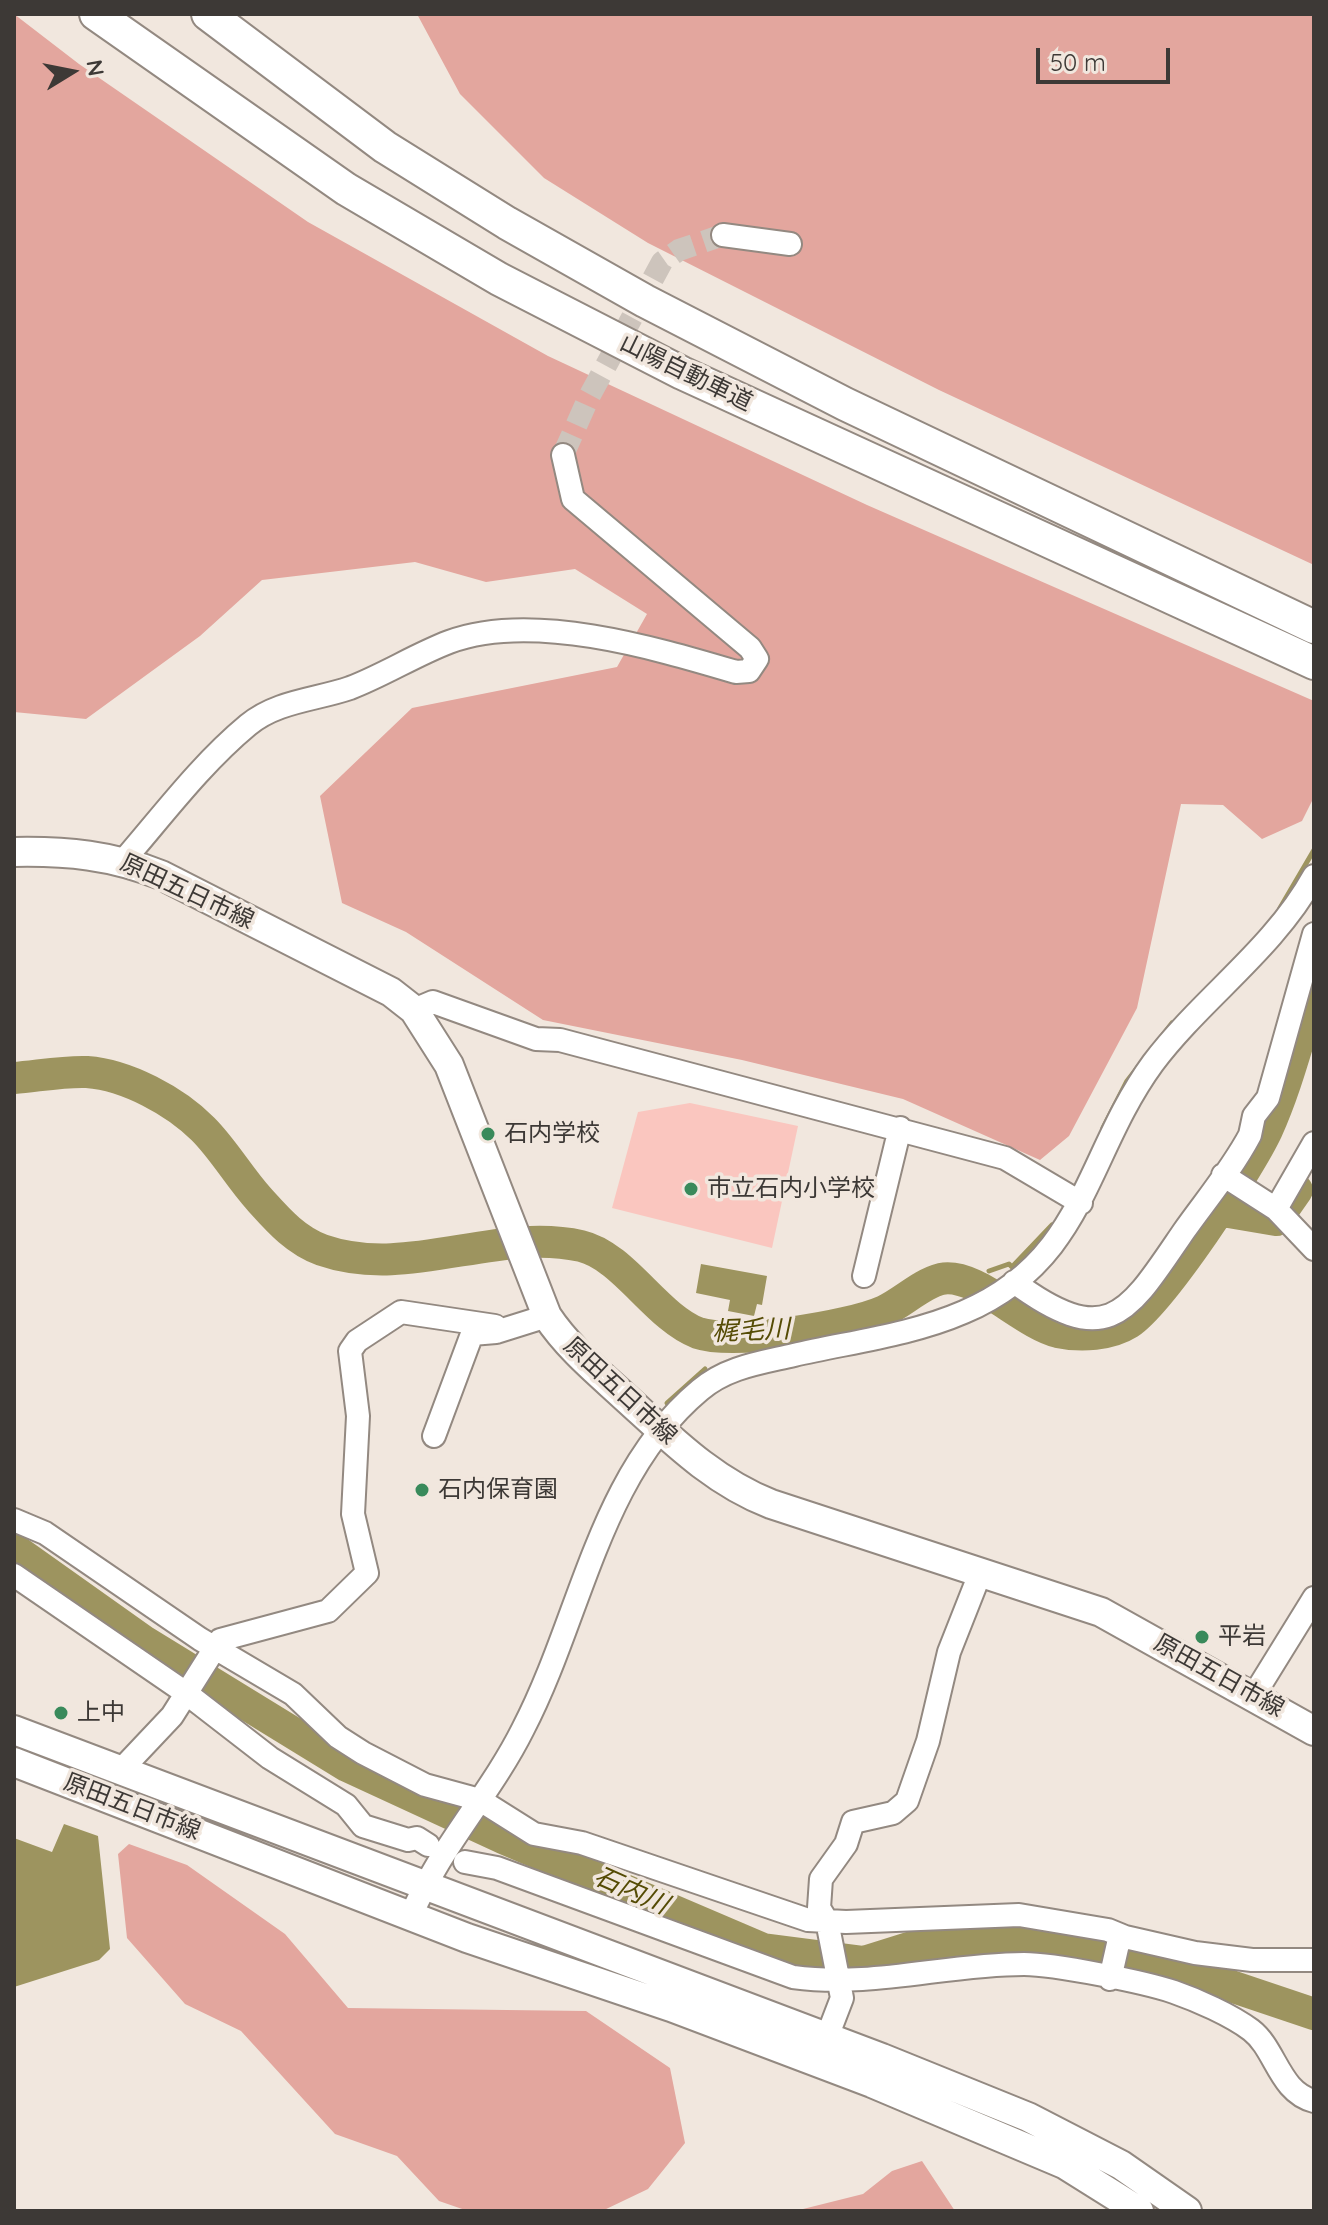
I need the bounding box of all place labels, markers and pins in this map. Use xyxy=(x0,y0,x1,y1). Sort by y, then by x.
place label: 石内学校 xyxy=(504,1120,600,1148)
marker: 石内学校 xyxy=(479,1125,497,1143)
place label: 市立石内小学校 xyxy=(707,1175,875,1203)
marker: 市立石内小学校 xyxy=(682,1180,700,1198)
place label: 石内保育園 xyxy=(438,1476,558,1504)
marker: 石内保育園 xyxy=(413,1481,431,1499)
place label: 平岩 xyxy=(1218,1623,1266,1651)
marker: 平岩 xyxy=(1193,1628,1211,1646)
place label: 上中 xyxy=(77,1699,125,1727)
marker: 上中 xyxy=(52,1704,70,1722)

